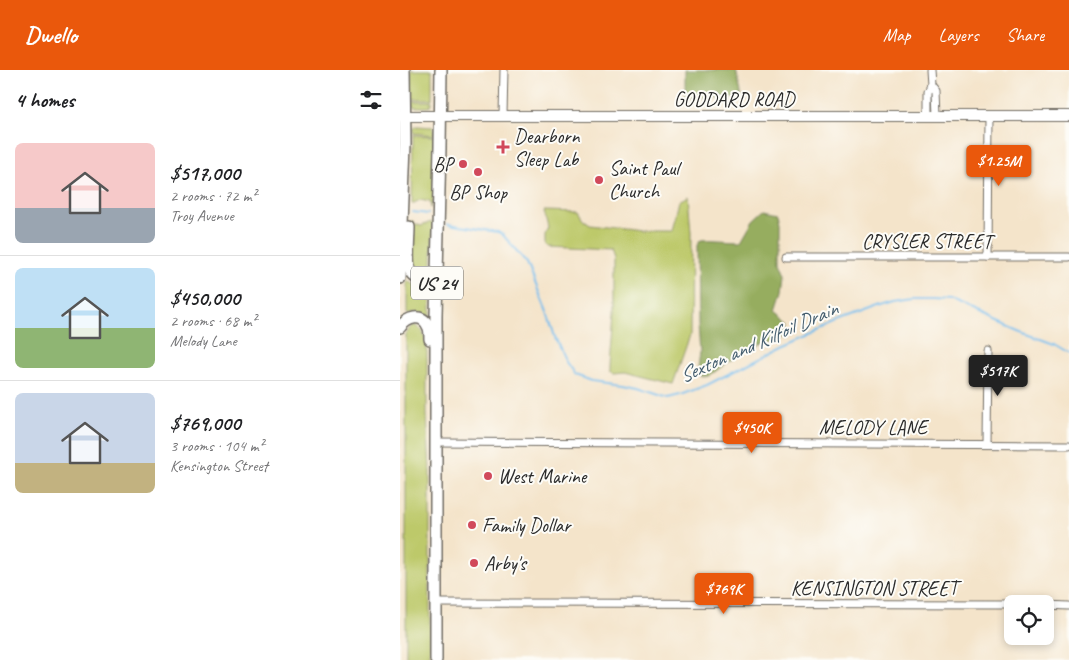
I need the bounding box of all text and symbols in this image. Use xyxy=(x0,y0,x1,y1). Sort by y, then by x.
text: Dwello xyxy=(25,20,77,50)
text: Map xyxy=(883,24,911,46)
text: Layers xyxy=(939,24,978,46)
text: Share xyxy=(1006,24,1044,46)
icon: filters xyxy=(357,86,385,114)
text: 4 homes xyxy=(15,87,74,113)
street label: GODDARD ROAD xyxy=(674,87,796,112)
place label: Dearborn Sleep Lab xyxy=(514,124,580,172)
marker: Dearborn Sleep Lab xyxy=(496,140,510,154)
pin: $1.25M xyxy=(958,144,1040,187)
text: $1.25M xyxy=(977,151,1021,171)
place label: BP xyxy=(433,152,456,177)
place label: Saint Paul Church xyxy=(609,156,682,204)
marker: BP xyxy=(457,158,469,170)
text: $517,000 xyxy=(170,160,240,186)
icon: home xyxy=(55,163,115,223)
marker: BP Shop xyxy=(472,166,484,178)
marker: Saint Paul Church xyxy=(593,174,605,186)
place label: BP Shop xyxy=(449,180,508,205)
text: 2 rooms · 72 m² xyxy=(170,186,256,206)
text: Troy Avenue xyxy=(170,206,234,226)
street label: CRYSLER STREET xyxy=(862,229,996,254)
road number: US 24 xyxy=(411,267,463,300)
text: $450,000 xyxy=(170,285,240,311)
icon: home xyxy=(55,288,115,348)
water label: Sexton and Kilfoil Drain xyxy=(675,295,843,389)
text: 2 rooms · 68 m² xyxy=(170,311,256,331)
text: Melody Lane xyxy=(170,331,237,351)
pin: $517K xyxy=(963,354,1033,397)
text: $517K xyxy=(980,361,1016,381)
text: $769,000 xyxy=(170,410,240,436)
pin: $450K xyxy=(717,412,787,454)
icon: home xyxy=(55,413,115,473)
street label: MELODY LANE xyxy=(819,415,929,440)
text: $450K xyxy=(734,418,770,438)
text: 3 rooms · 104 m² xyxy=(170,436,264,456)
text: Kensington Street xyxy=(170,456,268,476)
place label: West Marine xyxy=(498,464,588,489)
marker: West Marine xyxy=(482,470,494,482)
place label: Family Dollar xyxy=(482,513,572,538)
marker: Family Dollar xyxy=(466,519,478,531)
place label: Arby's xyxy=(484,551,528,576)
marker: Arby's xyxy=(468,557,480,569)
pin: $769K xyxy=(689,572,759,615)
street label: KENSINGTON STREET xyxy=(791,576,962,601)
text: $769K xyxy=(705,579,743,599)
map controls xyxy=(1004,595,1054,645)
button: locate xyxy=(1004,595,1054,645)

